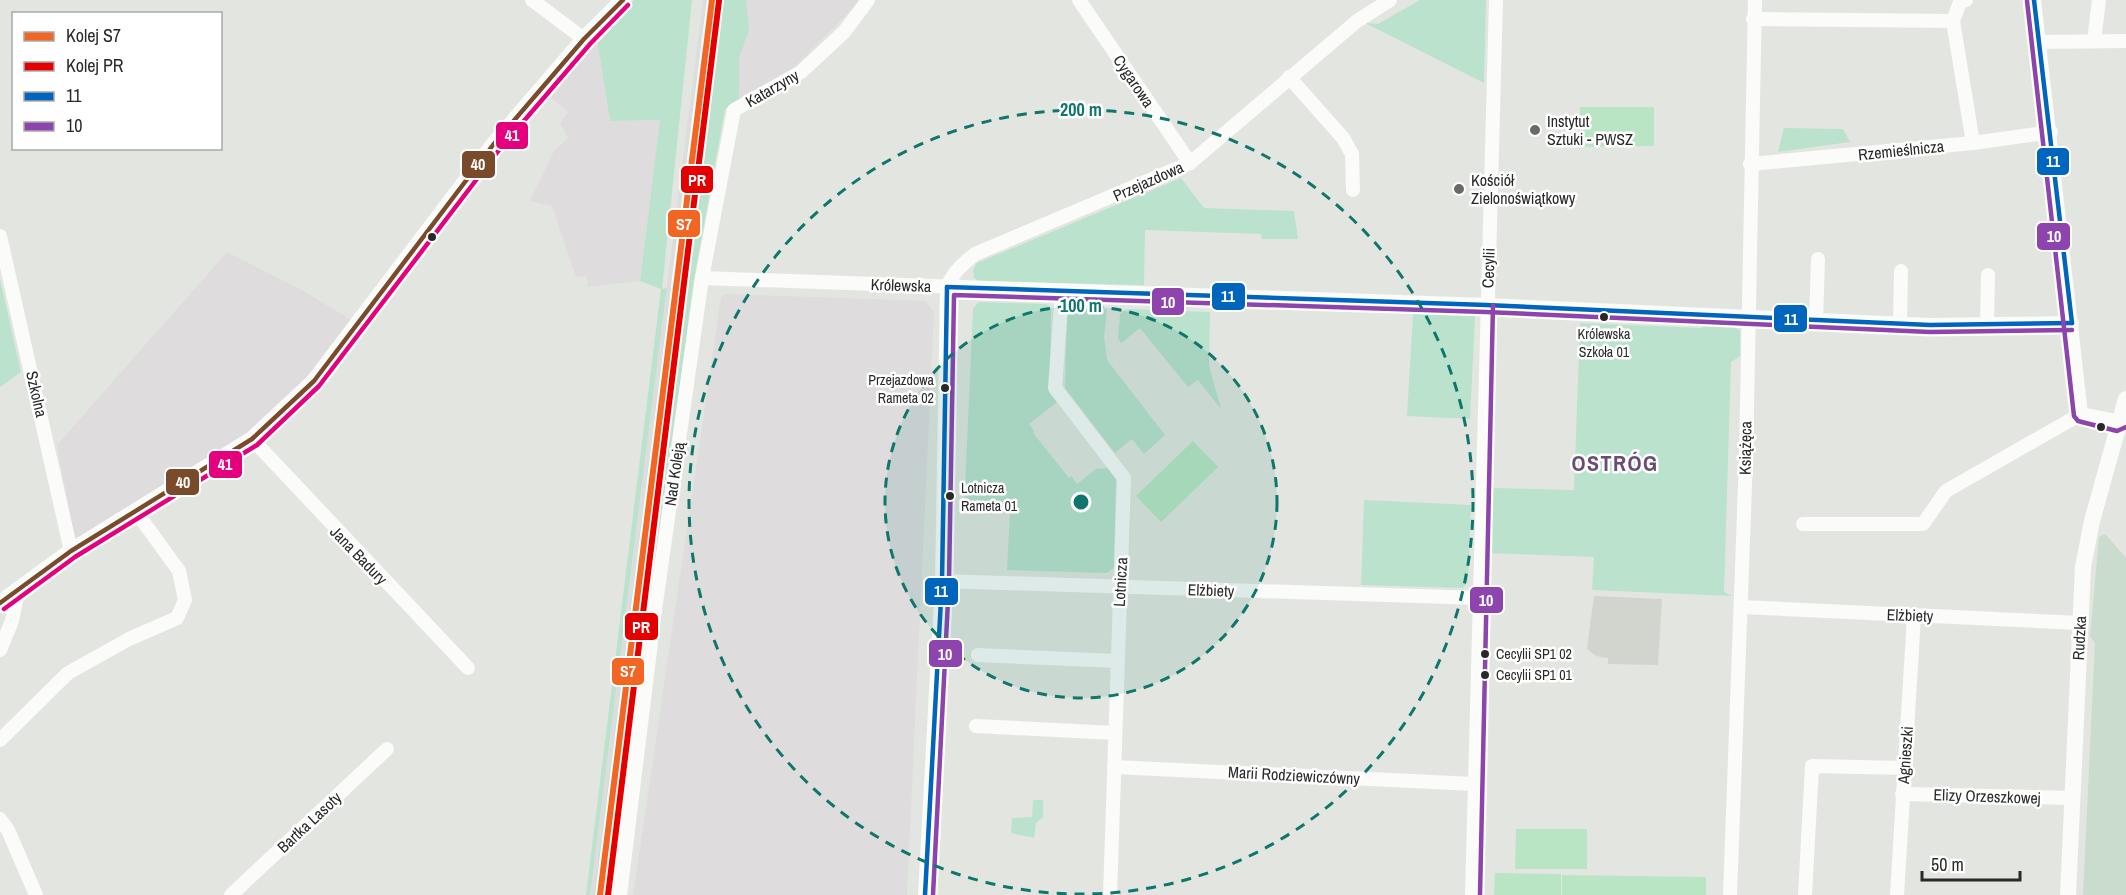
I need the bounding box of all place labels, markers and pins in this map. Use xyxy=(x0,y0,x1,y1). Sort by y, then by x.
place label: Instytut Sztuki - PWSZ xyxy=(1547,110,1633,150)
marker: Instytut Sztuki - PWSZ xyxy=(1528,123,1542,137)
place label: Kościół Zielonoświątkowy xyxy=(1471,169,1576,209)
marker: Kościół Zielonoświątkowy xyxy=(1452,182,1466,196)
unlabelled marker xyxy=(426,231,438,243)
marker: Królewska Szkoła 01 xyxy=(1598,311,1610,323)
place label: Królewska Szkoła 01 xyxy=(1578,325,1631,361)
place label: Przejazdowa Rameta 02 xyxy=(868,371,935,407)
marker: Przejazdowa Rameta 02 xyxy=(939,382,951,394)
unlabelled marker xyxy=(2095,421,2107,433)
place label: Lotnicza Rameta 01 xyxy=(961,479,1018,515)
marker: Lotnicza Rameta 01 xyxy=(944,490,956,502)
centre of rings xyxy=(1071,492,1091,512)
place label: Cecylii SP1 02 xyxy=(1496,645,1572,663)
marker: Cecylii SP1 02 xyxy=(1479,648,1491,660)
place label: Cecylii SP1 01 xyxy=(1496,666,1573,684)
marker: Cecylii SP1 01 xyxy=(1479,669,1491,681)

